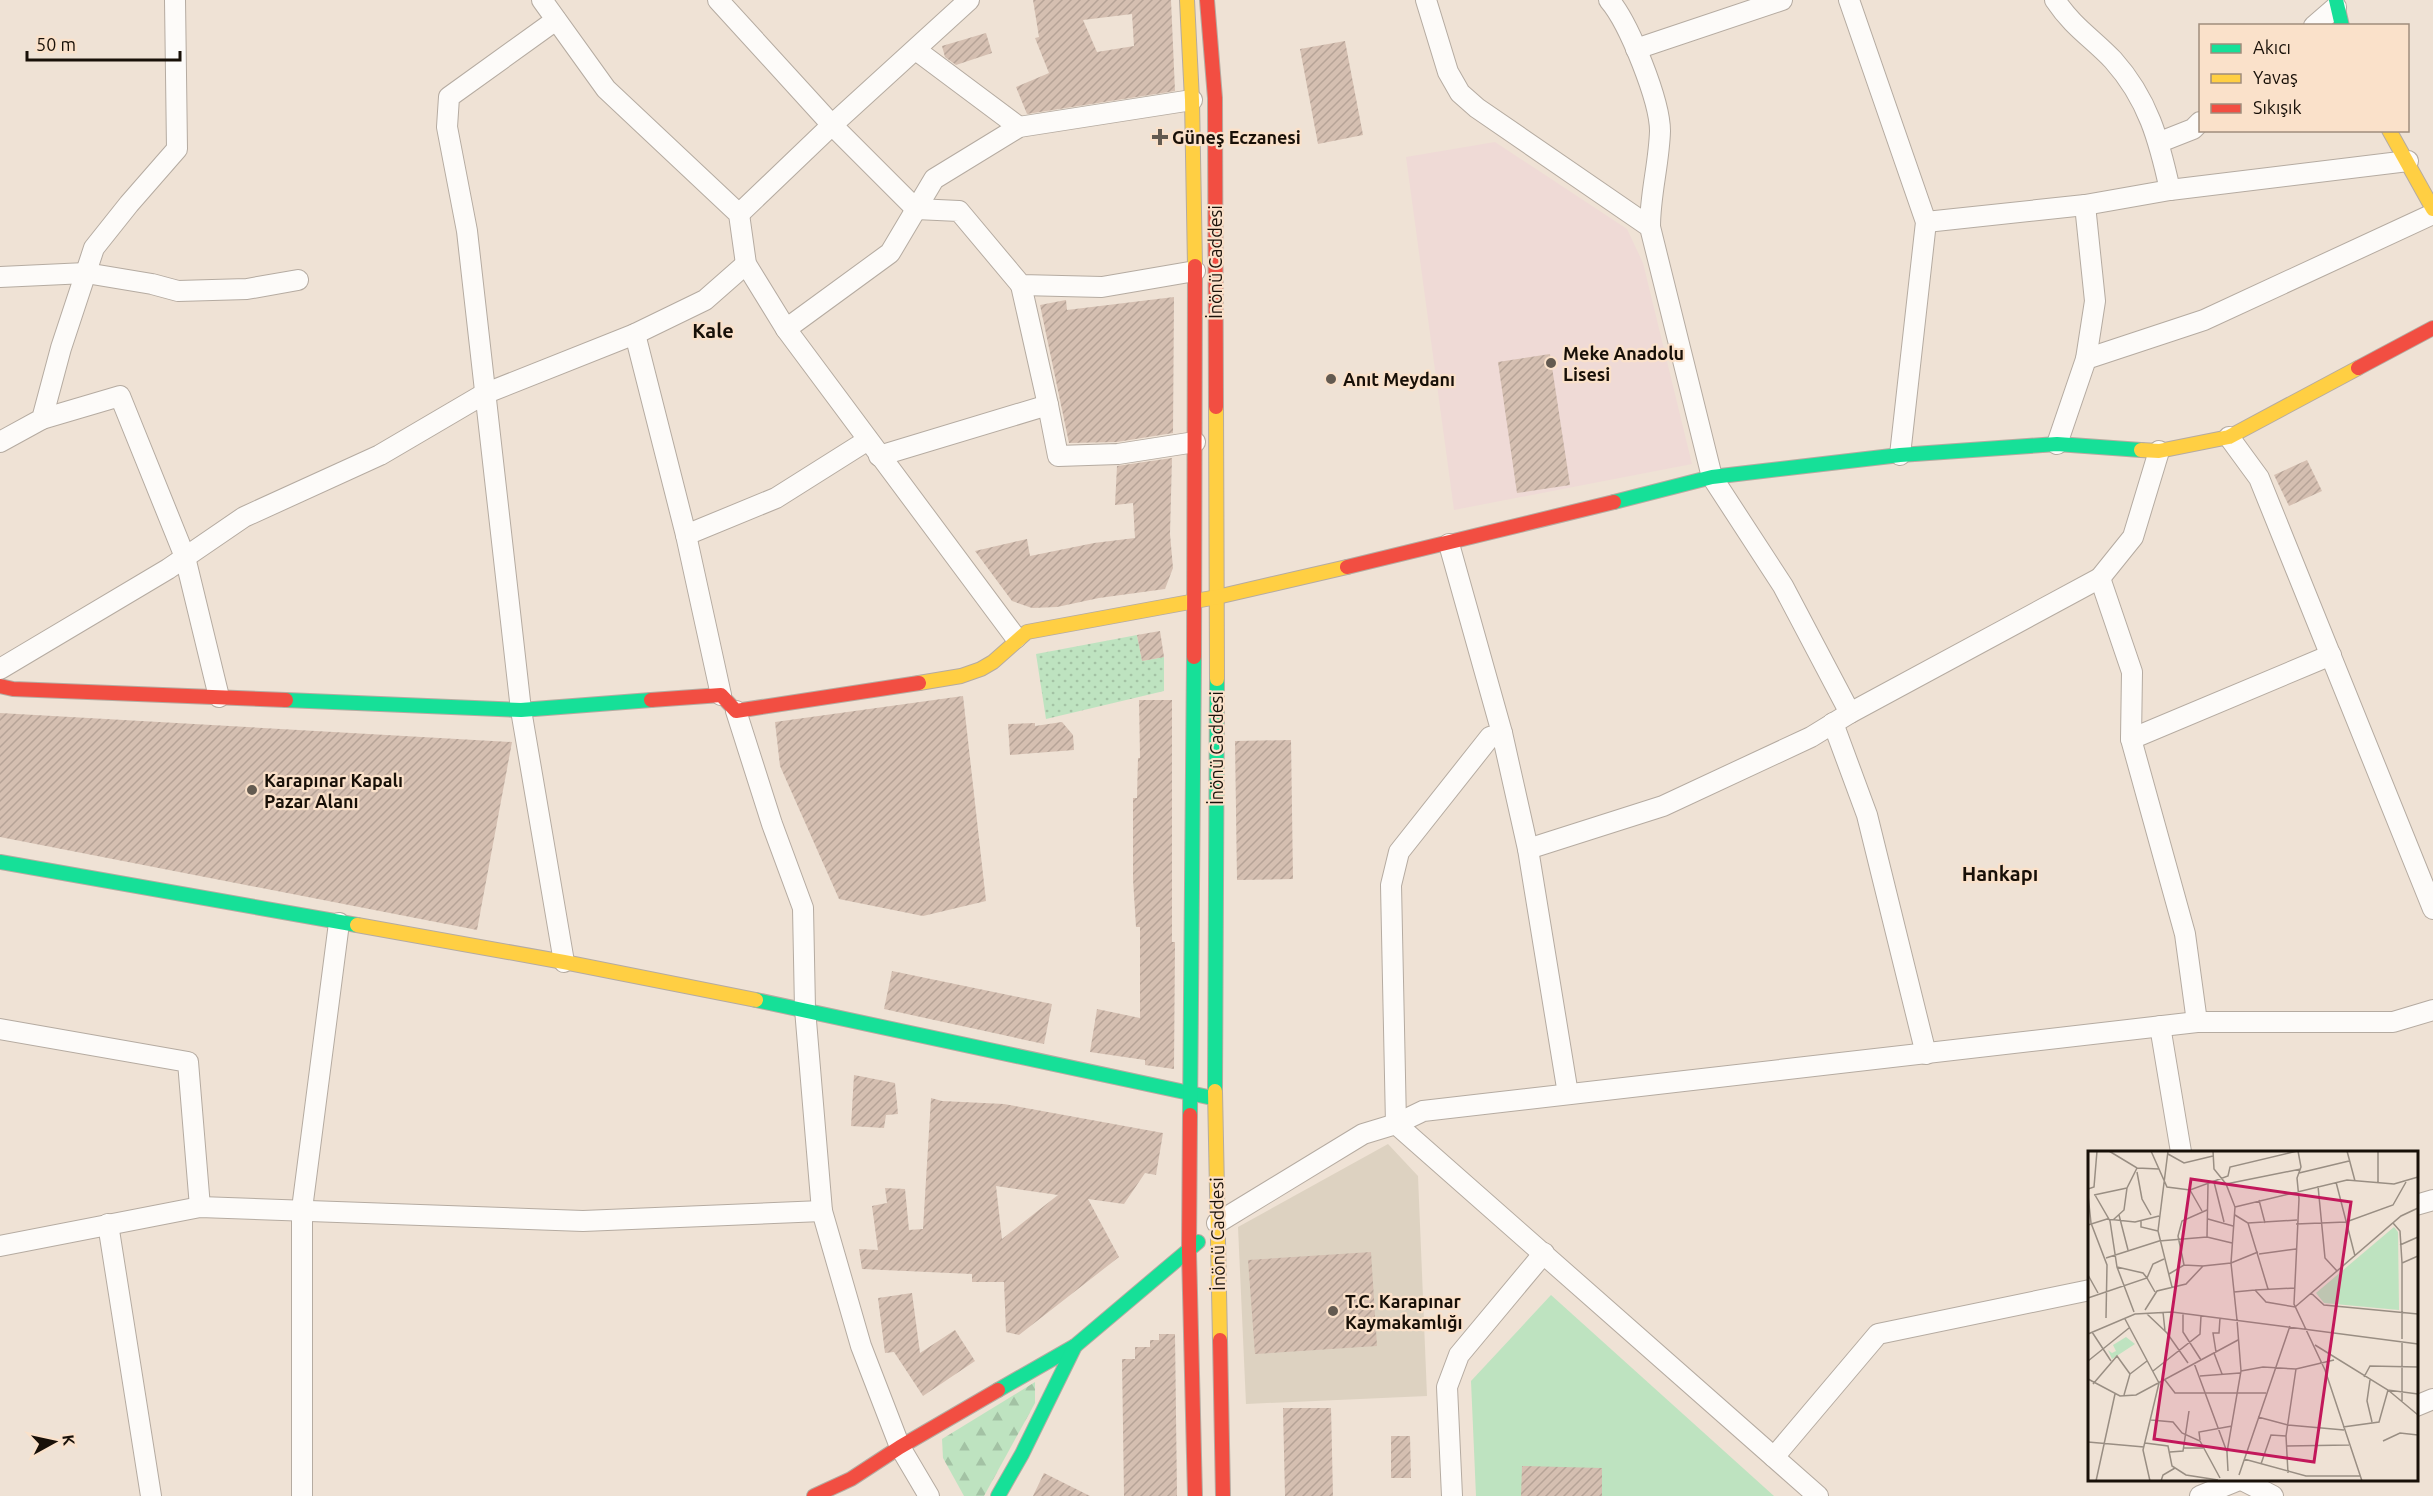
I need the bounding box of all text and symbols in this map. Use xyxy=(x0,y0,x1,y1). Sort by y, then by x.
scale bar xyxy=(27,24,180,62)
legend xyxy=(2199,24,2409,132)
text: 50 m xyxy=(36,34,76,54)
text: Akıcı xyxy=(2253,37,2291,57)
text: Yavaş xyxy=(2253,67,2298,87)
text: Sıkışık xyxy=(2253,97,2302,117)
place label: Güneş Eczanesi xyxy=(1172,127,1301,148)
marker: Güneş Eczanesi xyxy=(1153,130,1167,144)
street label: İnönü Caddesi xyxy=(1205,205,1225,319)
district label: Kale xyxy=(692,319,734,342)
place label: Meke Anadolu Lisesi xyxy=(1563,343,1684,384)
marker: Meke Anadolu Lisesi xyxy=(1544,356,1558,370)
place label: Anıt Meydanı xyxy=(1343,369,1455,389)
marker: Anıt Meydanı xyxy=(1324,372,1338,386)
street label: İnönü Caddesi xyxy=(1206,691,1226,805)
place label: Karapınar Kapalı Pazar Alanı xyxy=(264,770,403,811)
marker: Karapınar Kapalı Pazar Alanı xyxy=(245,783,259,797)
district label: Hankapı xyxy=(1962,862,2038,885)
inset map xyxy=(2088,1151,2418,1481)
street label: İnönü Caddesi xyxy=(1206,1177,1228,1291)
place label: T.C. Karapınar Kaymakamlığı xyxy=(1345,1291,1463,1332)
marker: T.C. Karapınar Kaymakamlığı xyxy=(1326,1304,1340,1318)
north arrow xyxy=(24,1412,84,1472)
text: K xyxy=(59,1433,79,1447)

